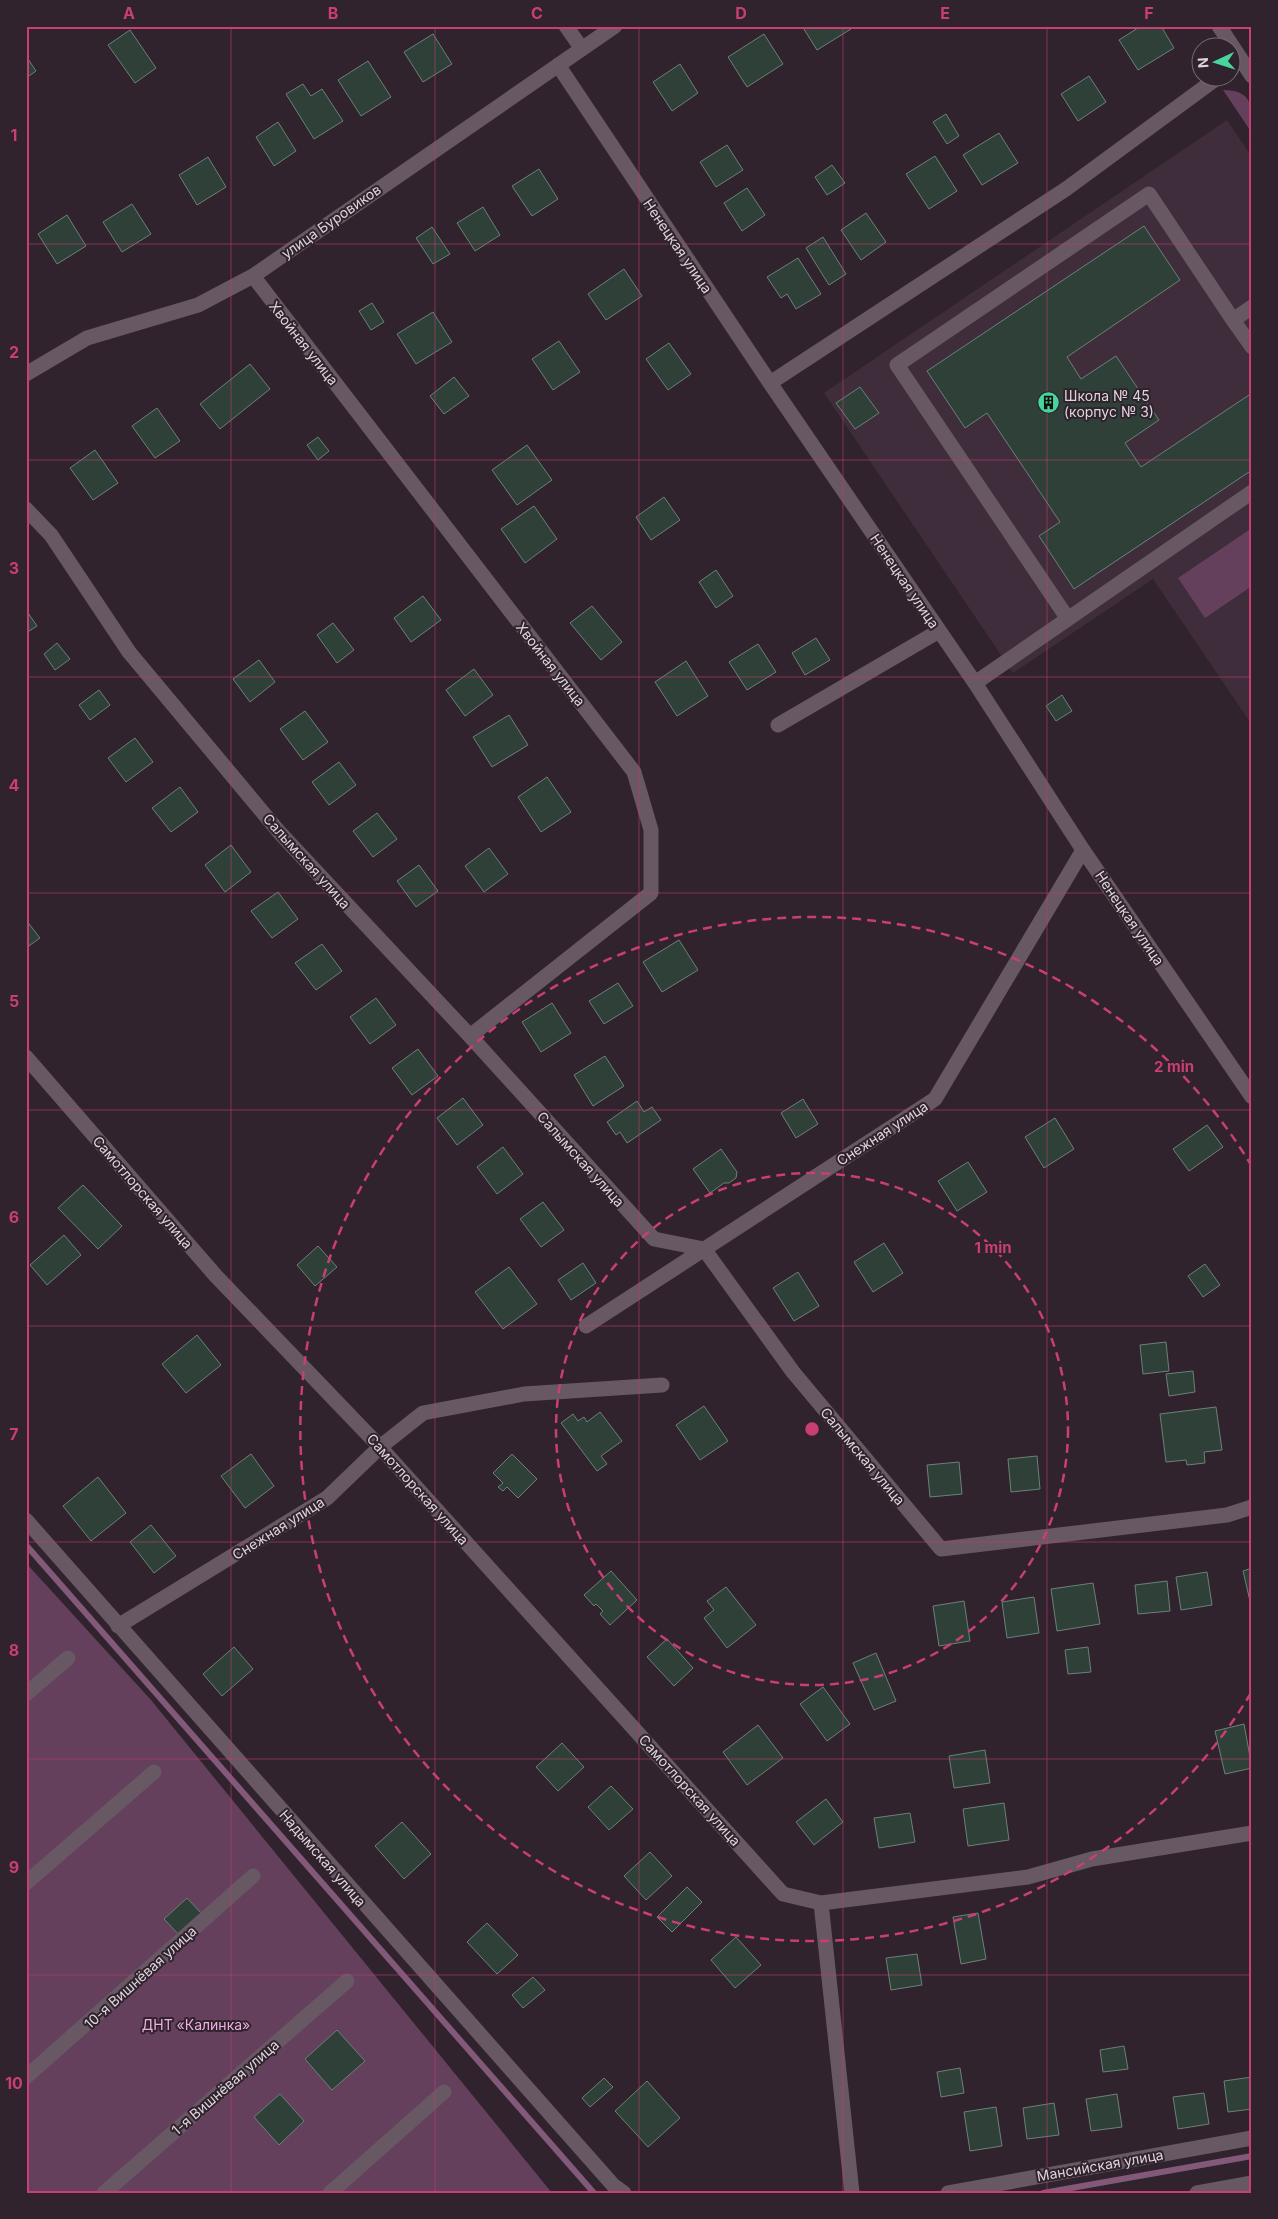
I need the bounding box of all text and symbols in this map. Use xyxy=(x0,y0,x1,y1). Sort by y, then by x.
text: A xyxy=(123,3,135,23)
text: B xyxy=(328,3,338,23)
text: C xyxy=(531,3,543,23)
text: D xyxy=(735,3,747,23)
text: E xyxy=(940,3,950,23)
text: F xyxy=(1144,3,1154,23)
north arrow xyxy=(1190,38,1240,88)
text: N xyxy=(1194,57,1211,69)
text: 1 xyxy=(11,125,17,145)
street label: улица Буровиков xyxy=(278,180,384,262)
street label: Ненецкая улица xyxy=(640,196,716,296)
street label: Хвойная улица xyxy=(266,298,342,388)
text: 2 xyxy=(9,342,19,362)
place label: Школа № 45 (корпус № 3) xyxy=(1064,387,1154,420)
building icon: Школа № 45 (корпус № 3) xyxy=(1036,391,1060,415)
street label: Ненецкая улица xyxy=(867,531,943,631)
text: 3 xyxy=(9,558,19,578)
street label: Хвойная улица xyxy=(513,619,589,709)
text: 4 xyxy=(9,775,20,795)
street label: Салымская улица xyxy=(260,810,354,912)
street label: Ненецкая улица xyxy=(1092,868,1168,968)
text: 5 xyxy=(9,991,19,1011)
text: 2 min xyxy=(1154,1057,1194,1076)
street label: Снежная улица xyxy=(833,1097,931,1169)
street label: Салымская улица xyxy=(534,1108,628,1210)
street label: Самотлорская улица xyxy=(89,1132,197,1252)
text: 6 xyxy=(9,1207,19,1227)
text: 1 min xyxy=(974,1238,1012,1257)
street label: Салымская улица xyxy=(817,1404,909,1508)
centre of rings xyxy=(803,1420,821,1438)
text: 7 xyxy=(9,1424,19,1444)
street label: Самотлорская улица xyxy=(364,1430,472,1548)
street label: Снежная улица xyxy=(229,1493,327,1563)
text: 8 xyxy=(9,1640,19,1660)
street label: Самотлорская улица xyxy=(636,1731,744,1849)
street label: Надымская улица xyxy=(276,1806,370,1910)
text: 9 xyxy=(9,1857,19,1877)
street label: 10-я Вишнёвая улица xyxy=(80,1922,200,2032)
park label: ДНТ «Калинка» xyxy=(142,2016,250,2033)
street label: 1-я Вишнёвая улица xyxy=(168,2036,282,2138)
text: 10 xyxy=(5,2073,23,2093)
street label: Мансийская улица xyxy=(1035,2145,1165,2185)

